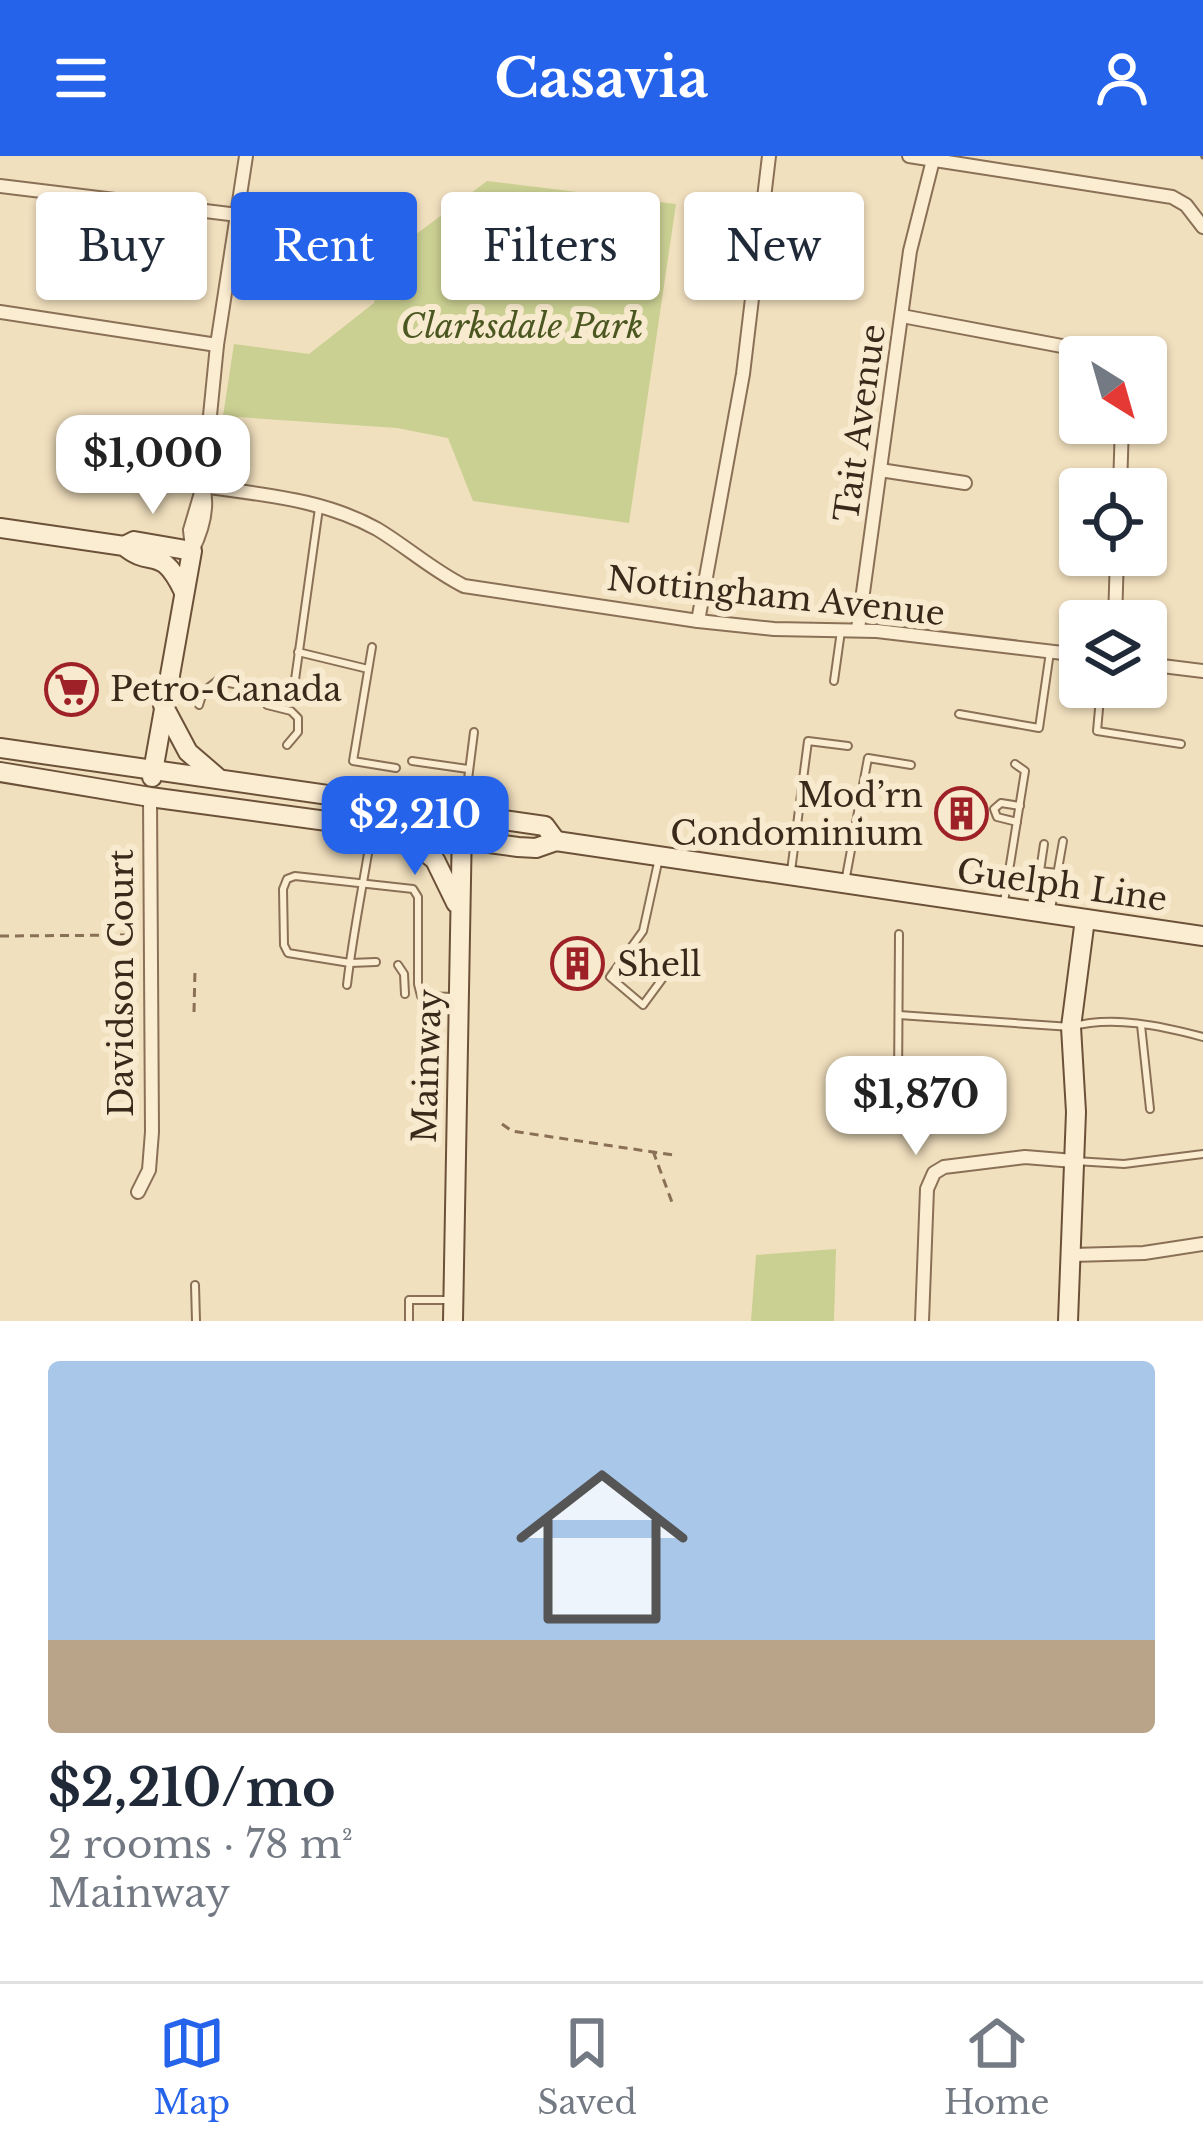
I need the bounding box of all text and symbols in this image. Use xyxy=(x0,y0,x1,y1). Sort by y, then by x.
icon: menu xyxy=(48,45,114,111)
text: Casavia xyxy=(494,45,709,112)
icon: person xyxy=(1089,45,1155,111)
chip: Buy xyxy=(36,192,207,300)
chip: Rent xyxy=(231,192,417,300)
chip: Filters xyxy=(441,192,660,300)
chip: New xyxy=(684,192,864,300)
park label: Clarksdale Park xyxy=(401,306,643,347)
street label: Tait Avenue xyxy=(826,322,894,524)
north arrow xyxy=(1059,336,1167,444)
map controls xyxy=(1059,336,1167,708)
pin: $1,000 xyxy=(55,415,251,517)
text: $1,000 xyxy=(83,429,223,478)
button: locate xyxy=(1059,468,1167,576)
street label: Nottingham Avenue xyxy=(605,558,947,634)
button: layers xyxy=(1059,600,1167,708)
supermarket icon: Petro-Canada xyxy=(43,661,99,717)
place label: Petro-Canada xyxy=(110,669,342,710)
place label: Mod’rn Condominium xyxy=(670,775,923,854)
pin: $2,210 xyxy=(317,776,513,878)
building icon: Mod’rn Condominium xyxy=(934,786,990,842)
text: $2,210 xyxy=(349,790,481,839)
street label: Davidson Court xyxy=(101,849,142,1117)
street label: Guelph Line xyxy=(954,850,1170,920)
building icon: Shell xyxy=(550,936,606,992)
place label: Shell xyxy=(617,944,701,985)
street label: Mainway xyxy=(404,988,450,1144)
pin: $1,870 xyxy=(818,1056,1014,1158)
text: $1,870 xyxy=(853,1070,979,1119)
icon: home xyxy=(494,1439,710,1655)
text: $2,210/mo xyxy=(48,1757,336,1820)
text: 2 rooms · 78 m² xyxy=(48,1820,353,1869)
text: Mainway xyxy=(48,1869,230,1918)
tab: Map xyxy=(154,2010,230,2123)
tab: Saved xyxy=(537,2010,637,2123)
tab: Home xyxy=(944,2010,1049,2123)

